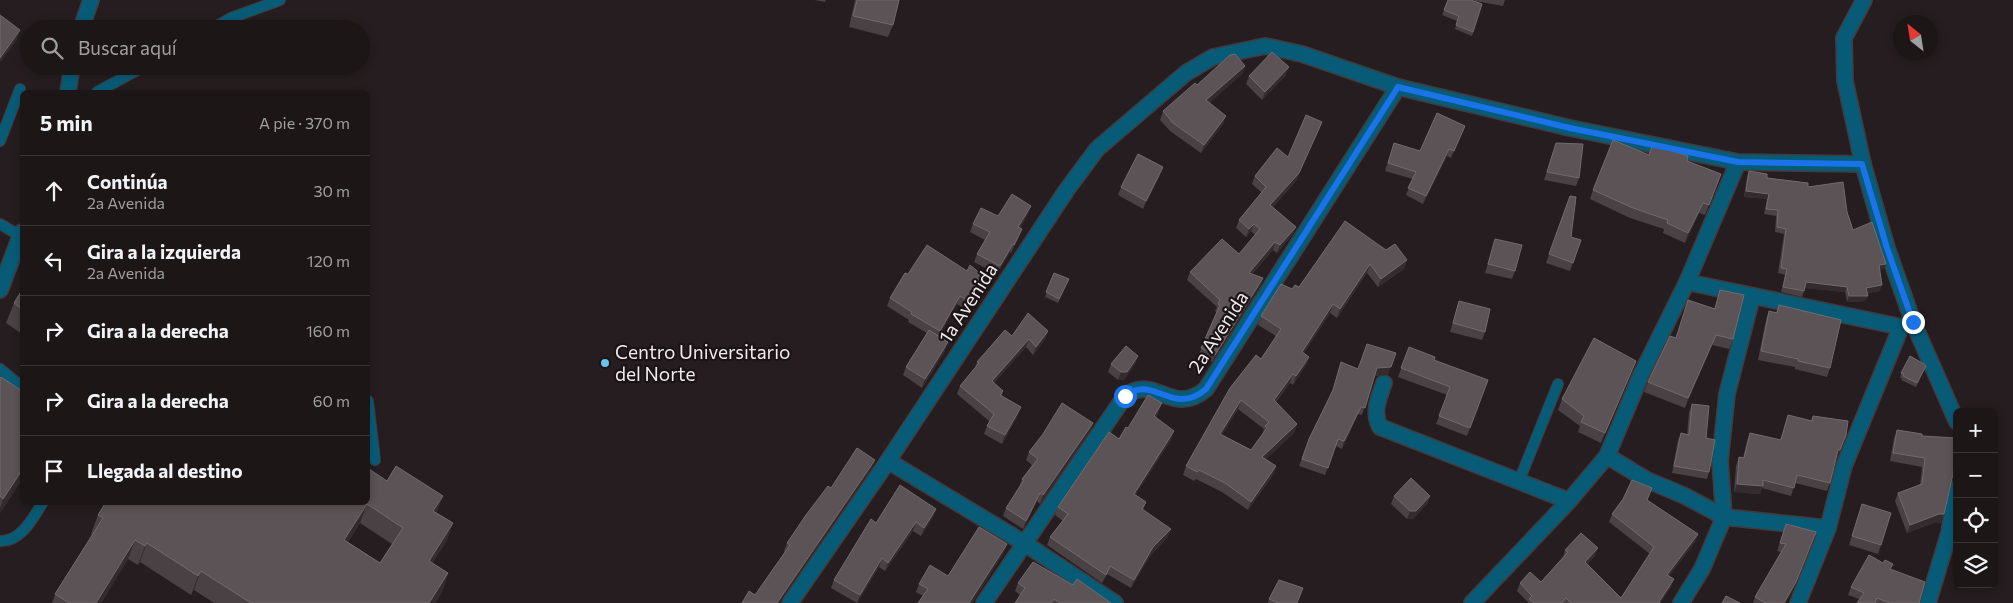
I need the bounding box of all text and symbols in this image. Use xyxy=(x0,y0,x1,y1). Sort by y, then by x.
north arrow xyxy=(1893,15,1938,60)
search box xyxy=(20,20,370,75)
icon: search xyxy=(38,34,66,62)
text: Buscar aquí xyxy=(78,36,177,59)
text: 5 min xyxy=(40,110,93,135)
text: A pie · 370 m xyxy=(259,113,350,132)
text: Continúa xyxy=(87,170,168,193)
icon: ahead xyxy=(40,177,68,205)
text: 30 m xyxy=(313,181,350,200)
text: 2a Avenida xyxy=(87,193,165,212)
text: Gira a la izquierda xyxy=(87,240,241,263)
icon: left xyxy=(40,247,68,275)
text: 120 m xyxy=(307,251,350,270)
street label: 1a Avenida xyxy=(933,259,1002,347)
text: 2a Avenida xyxy=(87,263,165,282)
street label: 2a Avenida xyxy=(1183,287,1252,377)
route end xyxy=(1902,311,1925,334)
icon: right xyxy=(40,317,68,345)
text: Gira a la derecha xyxy=(87,319,229,342)
text: 160 m xyxy=(306,321,350,340)
place label: Centro Universitario del Norte xyxy=(615,340,790,385)
marker: Centro Universitario del Norte xyxy=(599,357,611,369)
route start xyxy=(1114,385,1137,408)
icon: right xyxy=(40,387,68,415)
text: Gira a la derecha xyxy=(87,389,229,412)
text: 60 m xyxy=(313,391,350,410)
map controls xyxy=(1953,408,1998,588)
button: + xyxy=(1953,408,1998,453)
button: − xyxy=(1953,453,1998,498)
icon: arrive xyxy=(40,457,68,485)
text: Llegada al destino xyxy=(87,459,243,482)
button: locate xyxy=(1953,498,1998,543)
button: layers xyxy=(1953,543,1998,588)

